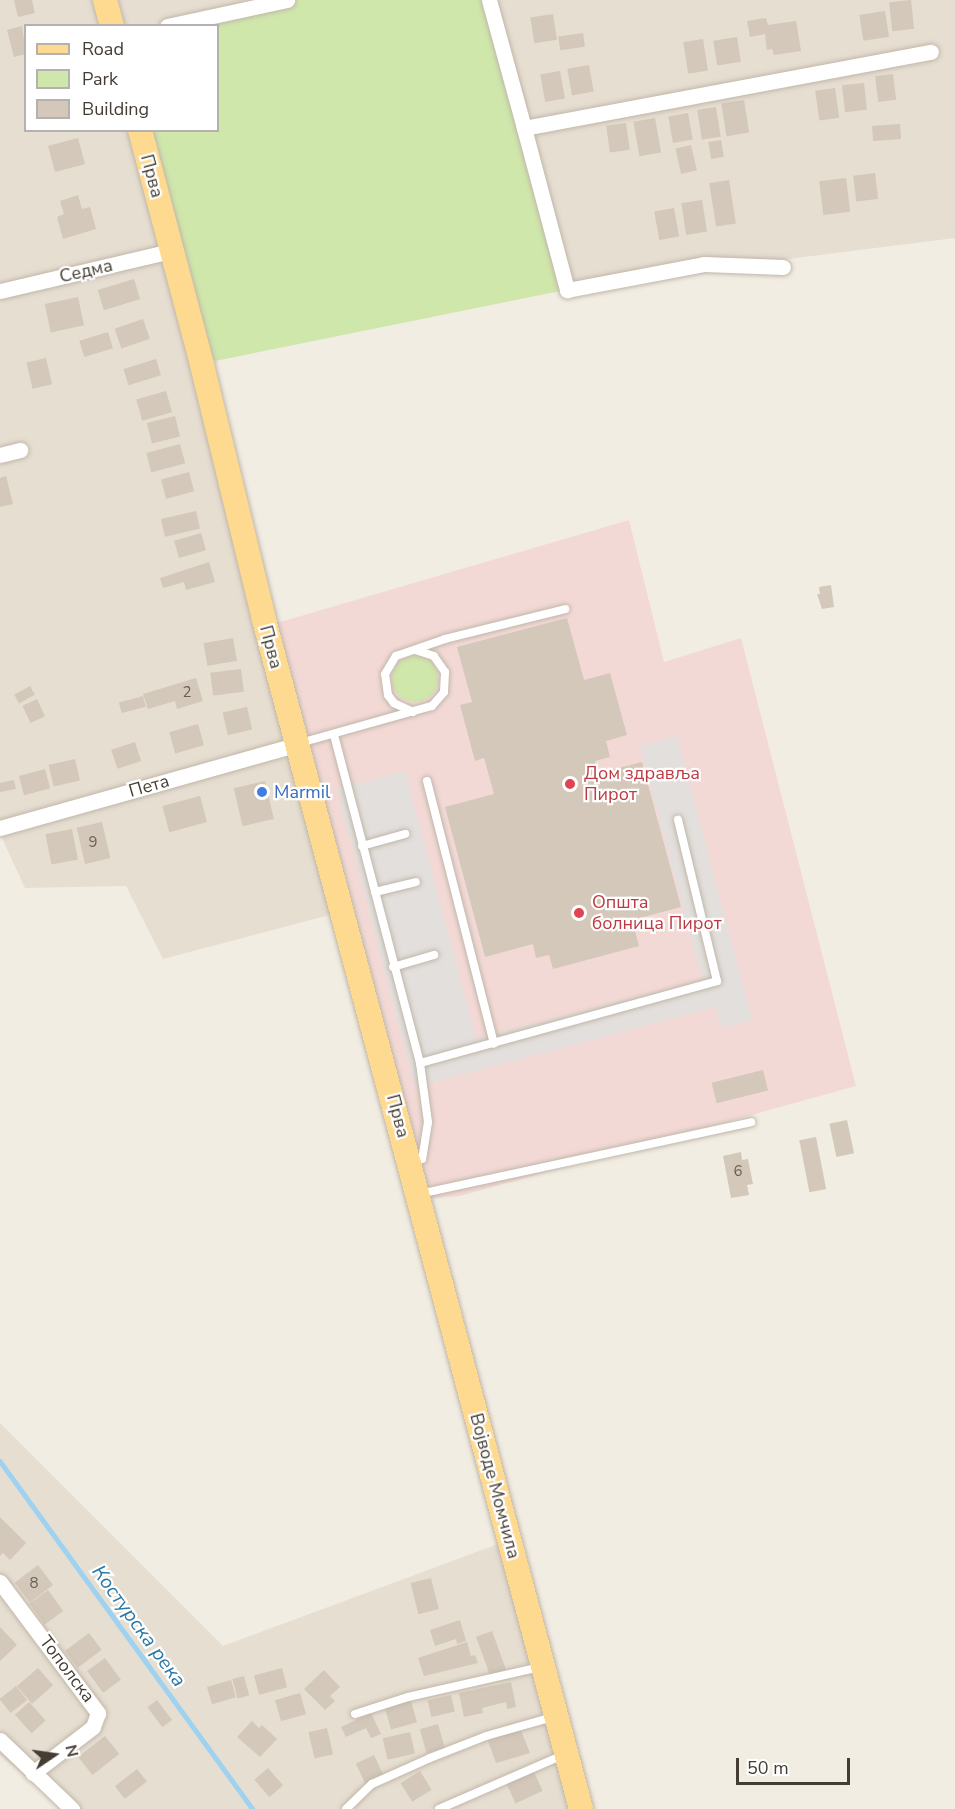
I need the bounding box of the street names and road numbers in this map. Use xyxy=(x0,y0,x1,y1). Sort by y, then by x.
street label: Прва xyxy=(136,152,168,200)
street label: Седма xyxy=(57,254,115,288)
street label: Прва xyxy=(255,623,287,671)
street label: Пета xyxy=(126,770,172,802)
street label: Прва xyxy=(382,1092,414,1140)
street label: Војводе Момчила xyxy=(465,1411,525,1561)
street label: Тополска xyxy=(35,1631,99,1707)

